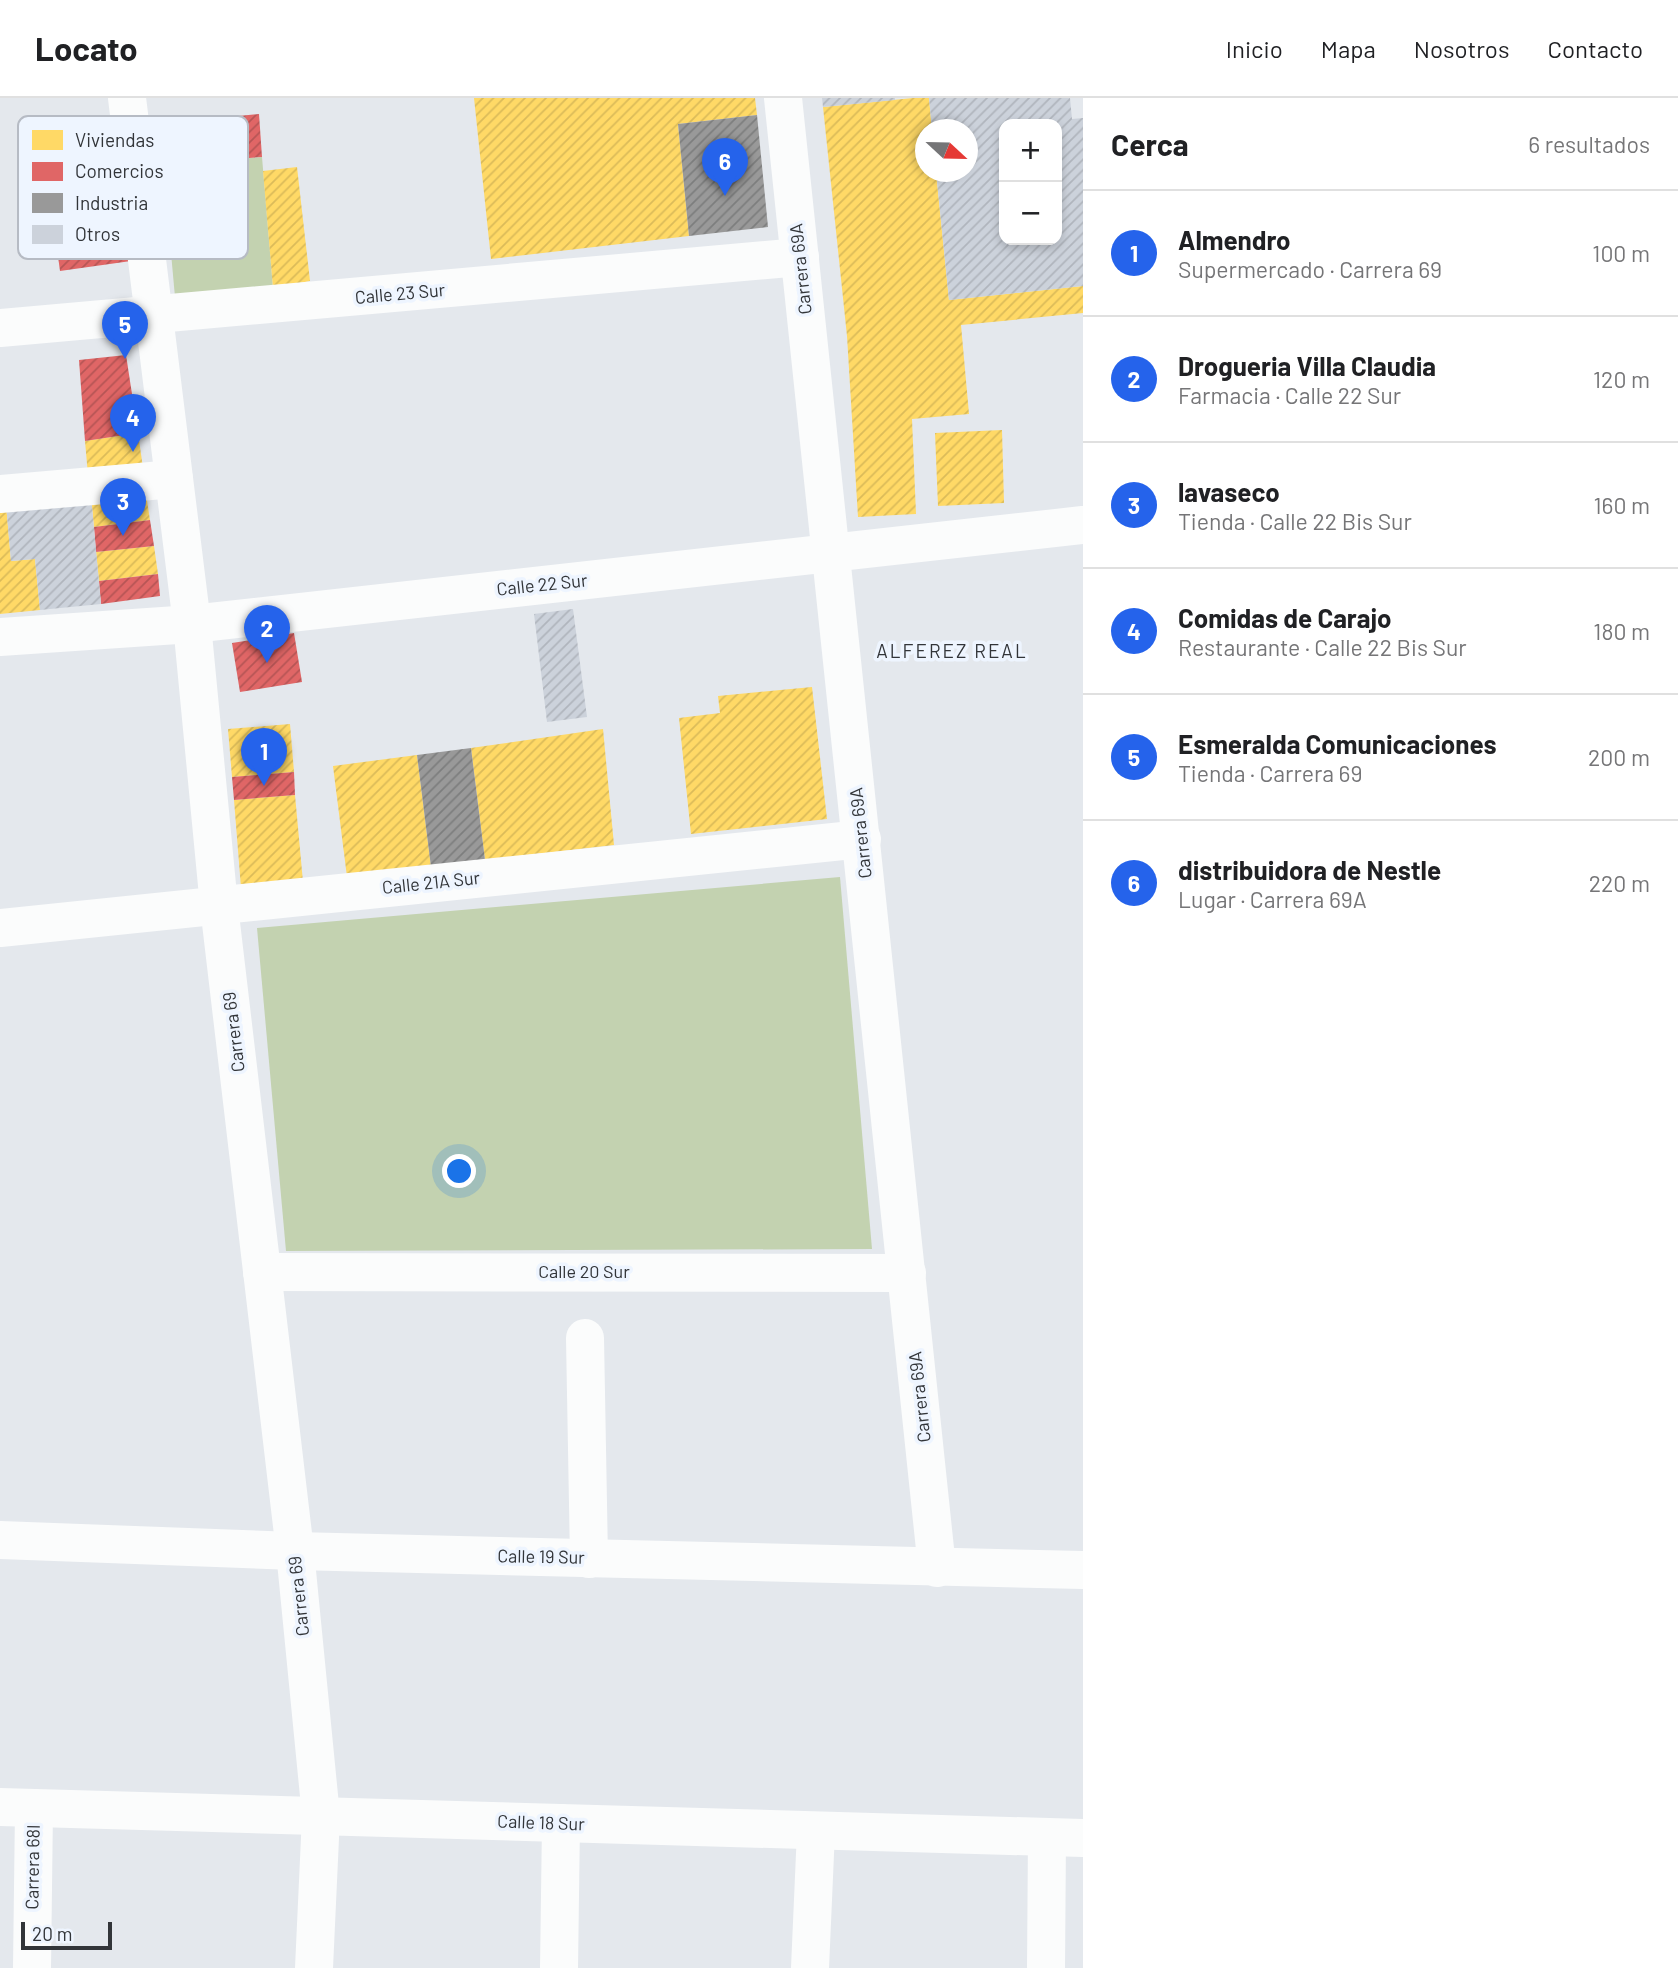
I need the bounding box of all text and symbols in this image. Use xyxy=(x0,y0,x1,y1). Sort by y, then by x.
text: Locato xyxy=(35,28,138,68)
text: Inicio xyxy=(1226,34,1283,63)
text: Mapa xyxy=(1321,34,1376,63)
text: Nosotros xyxy=(1414,34,1510,63)
text: Contacto xyxy=(1548,34,1643,63)
legend xyxy=(18,116,248,259)
north arrow xyxy=(915,119,978,182)
map controls xyxy=(999,119,1062,245)
button: + xyxy=(999,119,1062,182)
text: Cerca xyxy=(1111,126,1189,162)
text: Viviendas xyxy=(75,128,154,151)
text: 6 resultados xyxy=(1528,130,1650,158)
pin: 6 xyxy=(702,138,748,196)
text: Comercios xyxy=(75,159,164,182)
button: − xyxy=(999,182,1062,245)
text: Industria xyxy=(75,191,148,214)
text: Otros xyxy=(75,222,120,245)
street label: Carrera 69A xyxy=(784,222,816,316)
text: Almendro xyxy=(1178,224,1291,255)
text: 1 xyxy=(1130,239,1138,267)
text: 100 m xyxy=(1592,239,1650,267)
text: Supermercado · Carrera 69 xyxy=(1178,255,1442,283)
street label: Calle 23 Sur xyxy=(354,278,446,308)
pin: 5 xyxy=(102,301,148,359)
text: Drogueria Villa Claudia xyxy=(1178,350,1436,381)
text: 2 xyxy=(1128,365,1140,393)
text: 120 m xyxy=(1593,365,1650,393)
text: Farmacia · Calle 22 Sur xyxy=(1178,381,1401,409)
pin: 4 xyxy=(110,394,156,452)
text: lavaseco xyxy=(1178,476,1280,507)
pin: 3 xyxy=(100,478,146,536)
text: 3 xyxy=(1128,491,1140,519)
text: 160 m xyxy=(1593,491,1650,519)
text: Tienda · Calle 22 Bis Sur xyxy=(1178,507,1412,535)
street label: Calle 22 Sur xyxy=(495,568,589,600)
text: Comidas de Carajo xyxy=(1178,602,1392,633)
pin: 2 xyxy=(244,605,290,663)
text: 4 xyxy=(1127,617,1141,645)
text: 180 m xyxy=(1593,617,1650,645)
text: Restaurante · Calle 22 Bis Sur xyxy=(1178,633,1467,661)
district label: ALFEREZ REAL xyxy=(876,639,1028,662)
pin: 1 xyxy=(241,728,287,786)
text: Esmeralda Comunicaciones xyxy=(1178,728,1497,759)
text: 5 xyxy=(1128,743,1140,771)
text: 200 m xyxy=(1588,743,1650,771)
text: Tienda · Carrera 69 xyxy=(1178,759,1362,787)
street label: Carrera 69A xyxy=(844,786,876,880)
text: distribuidora de Nestle xyxy=(1178,854,1441,885)
street label: Calle 21A Sur xyxy=(381,866,481,898)
text: 6 xyxy=(1128,869,1140,897)
text: 220 m xyxy=(1589,869,1650,897)
text: Lugar · Carrera 69A xyxy=(1178,885,1367,913)
street label: Carrera 69 xyxy=(217,991,249,1073)
your location xyxy=(442,1154,476,1188)
street label: Calle 20 Sur xyxy=(538,1260,630,1282)
street label: Carrera 69A xyxy=(903,1350,935,1444)
street label: Calle 19 Sur xyxy=(497,1544,585,1568)
street label: Carrera 69 xyxy=(283,1555,313,1637)
street label: Calle 18 Sur xyxy=(497,1809,586,1835)
street label: Carrera 68I xyxy=(20,1824,44,1910)
scale bar xyxy=(21,1919,112,1951)
text: 20 m xyxy=(32,1922,72,1945)

